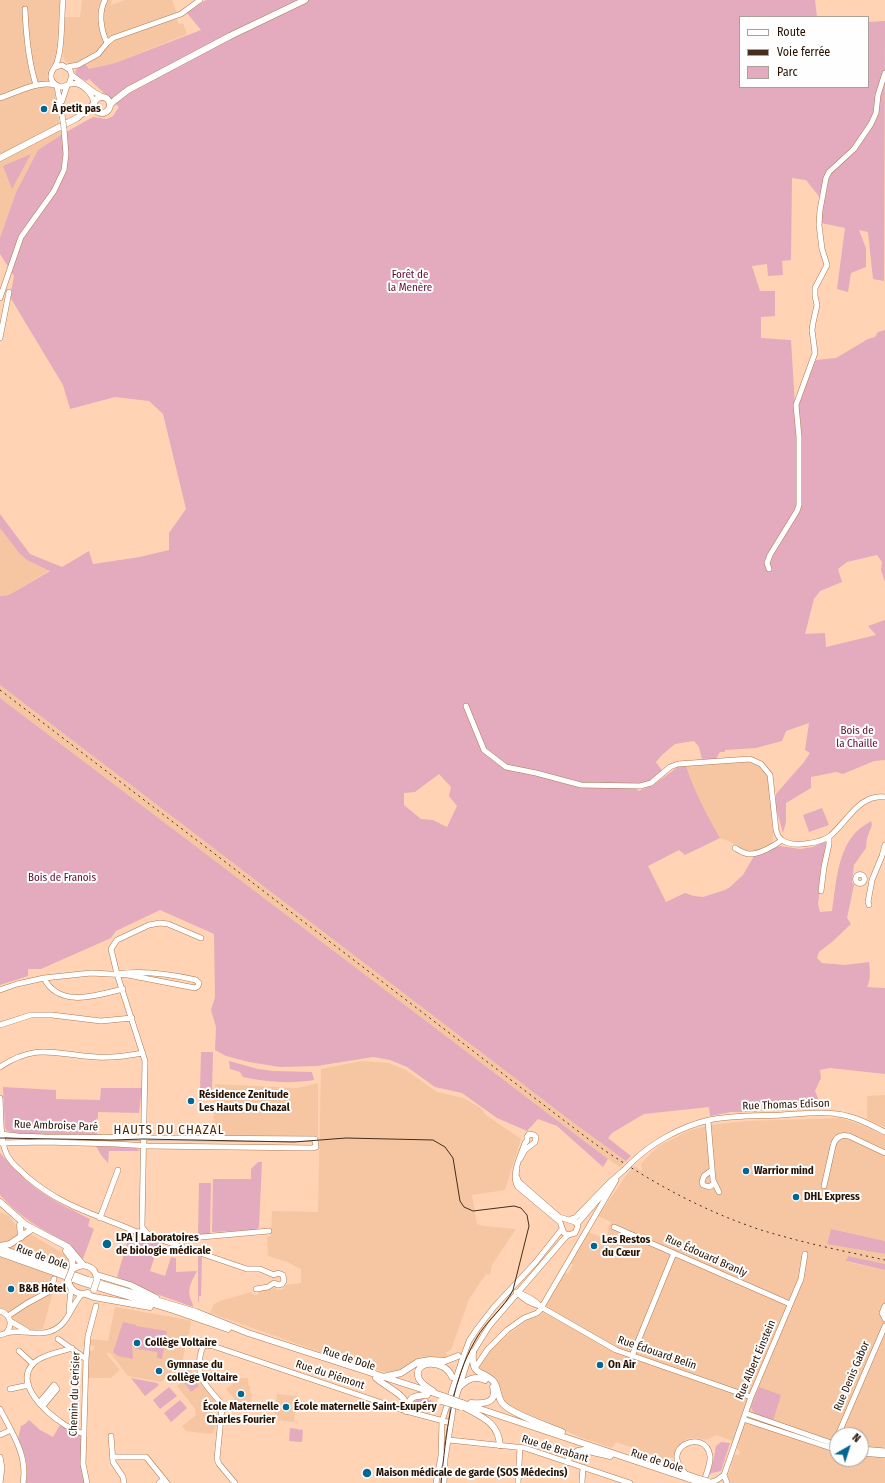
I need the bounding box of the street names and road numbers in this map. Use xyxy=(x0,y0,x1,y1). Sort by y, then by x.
street label: Rue Thomas Edison xyxy=(742,1097,830,1113)
street label: Rue Ambroise Paré xyxy=(14,1118,98,1134)
street label: Rue Édouard Branly xyxy=(663,1232,749,1280)
street label: Rue de Dole xyxy=(14,1242,70,1272)
street label: Rue Albert Einstein xyxy=(733,1318,779,1402)
street label: Rue Édouard Belin xyxy=(616,1333,698,1373)
street label: Rue Denis Gabor xyxy=(831,1339,873,1413)
street label: Rue de Dole xyxy=(321,1344,377,1374)
street label: Chemin du Cerisier xyxy=(67,1351,83,1437)
street label: Rue du Piémont xyxy=(294,1358,366,1392)
street label: Rue de Brabant xyxy=(520,1433,590,1465)
street label: Rue de Dole xyxy=(629,1446,685,1476)

